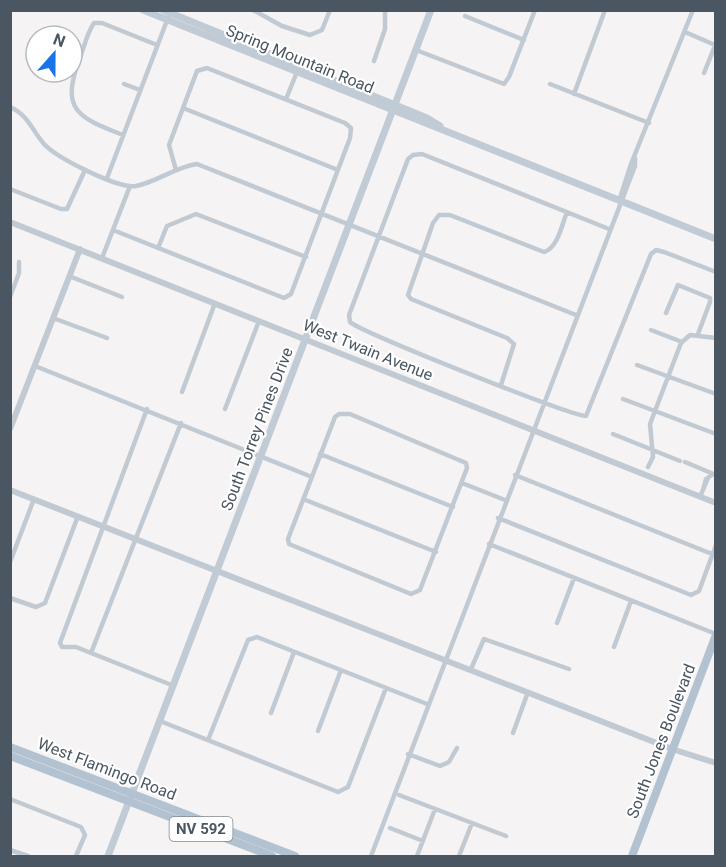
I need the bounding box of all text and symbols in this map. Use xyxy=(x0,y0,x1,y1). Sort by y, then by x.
street label: Spring Mountain Road xyxy=(223,21,377,97)
north arrow xyxy=(24,24,84,84)
text: N xyxy=(51,30,68,51)
street label: West Twain Avenue xyxy=(300,315,436,385)
street label: South Torrey Pines Drive xyxy=(217,345,297,513)
street label: South Jones Boulevard xyxy=(623,661,699,821)
street label: West Flamingo Road xyxy=(35,734,179,804)
road number: NV 592 xyxy=(170,817,232,841)

